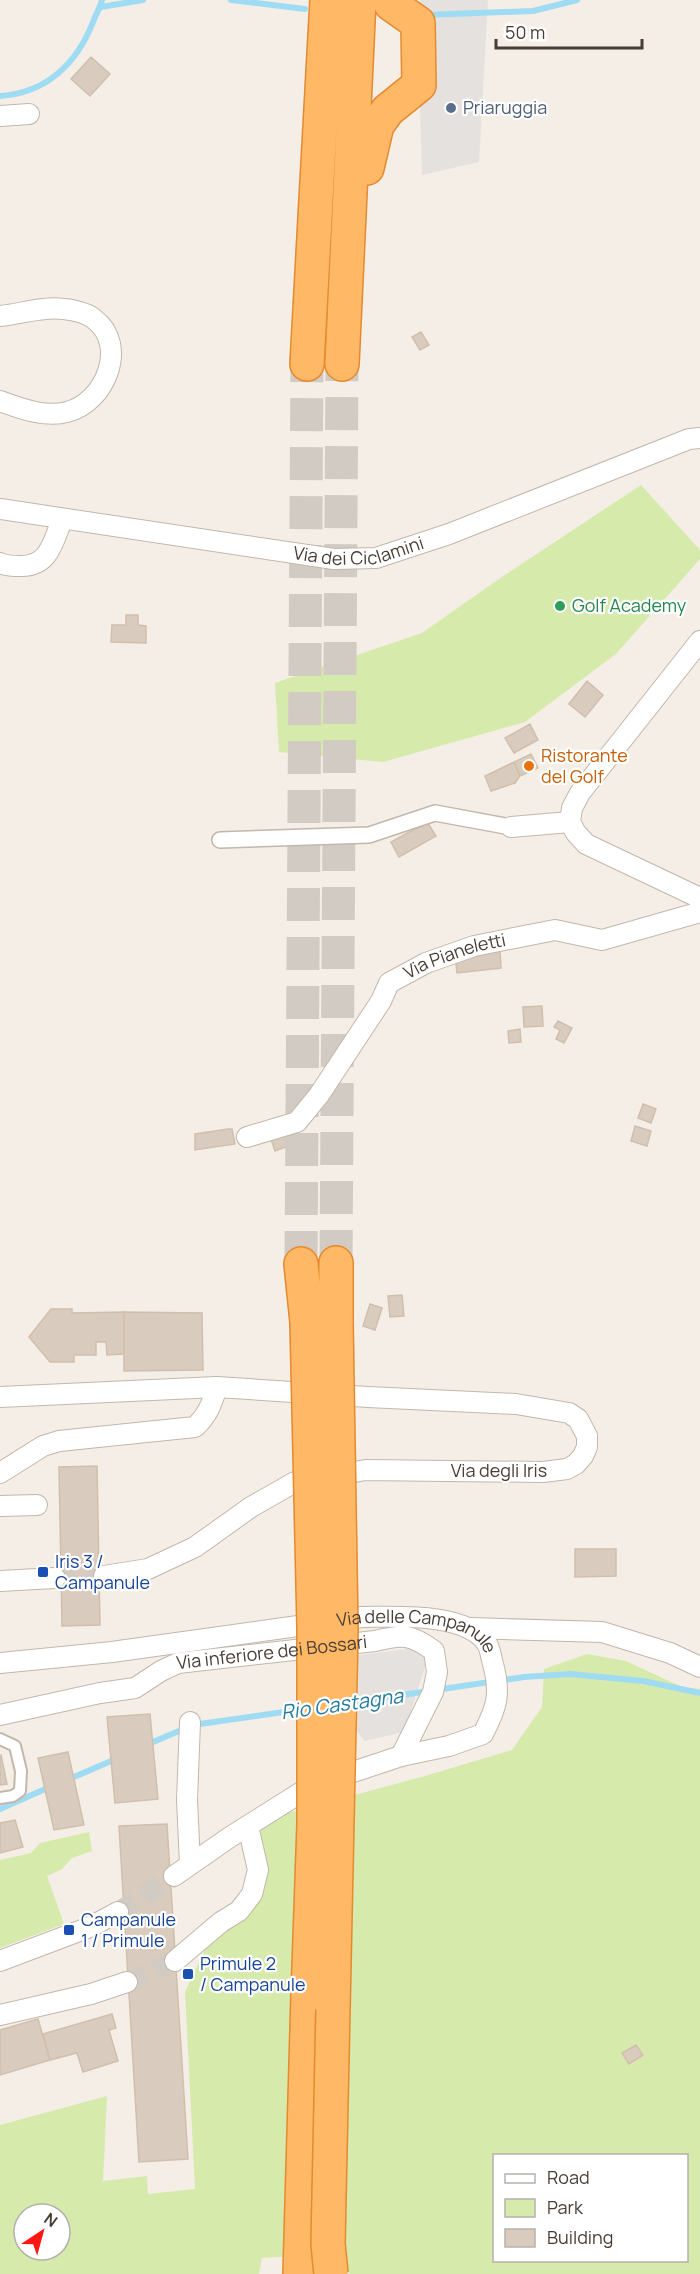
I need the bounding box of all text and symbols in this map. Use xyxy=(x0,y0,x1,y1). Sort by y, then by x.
scale bar xyxy=(496,12,642,50)
text: 50 m xyxy=(505,20,545,44)
place label: Priaruggia xyxy=(463,95,547,119)
marker: Priaruggia xyxy=(444,101,458,115)
street label: Via dei Ciclamini xyxy=(292,530,427,570)
place label: Golf Academy xyxy=(572,593,687,617)
marker: Golf Academy xyxy=(553,599,567,613)
place label: Ristorante del Golf xyxy=(541,743,628,788)
marker: Ristorante del Golf xyxy=(522,759,536,773)
street label: Via Pianeletti xyxy=(399,927,508,984)
street label: Via degli Iris xyxy=(451,1458,547,1482)
place label: Iris 3 / Campanule xyxy=(55,1549,150,1594)
marker: Iris 3 / Campanule xyxy=(36,1565,50,1579)
street label: Via delle Campanule xyxy=(335,1604,503,1656)
street label: Via inferiore dei Bossari xyxy=(175,1629,368,1674)
water label: Rio Castagna xyxy=(279,1681,406,1725)
place label: Campanule 1 / Primule xyxy=(81,1907,176,1952)
marker: Campanule 1 / Primule xyxy=(62,1923,76,1937)
place label: Primule 2 / Campanule xyxy=(200,1951,305,1996)
marker: Primule 2 / Campanule xyxy=(181,1967,195,1981)
legend xyxy=(493,2154,688,2262)
text: Road xyxy=(547,2165,590,2189)
text: Park xyxy=(547,2195,584,2219)
north arrow xyxy=(12,2202,72,2262)
text: N xyxy=(40,2208,62,2232)
text: Building xyxy=(547,2225,613,2249)

